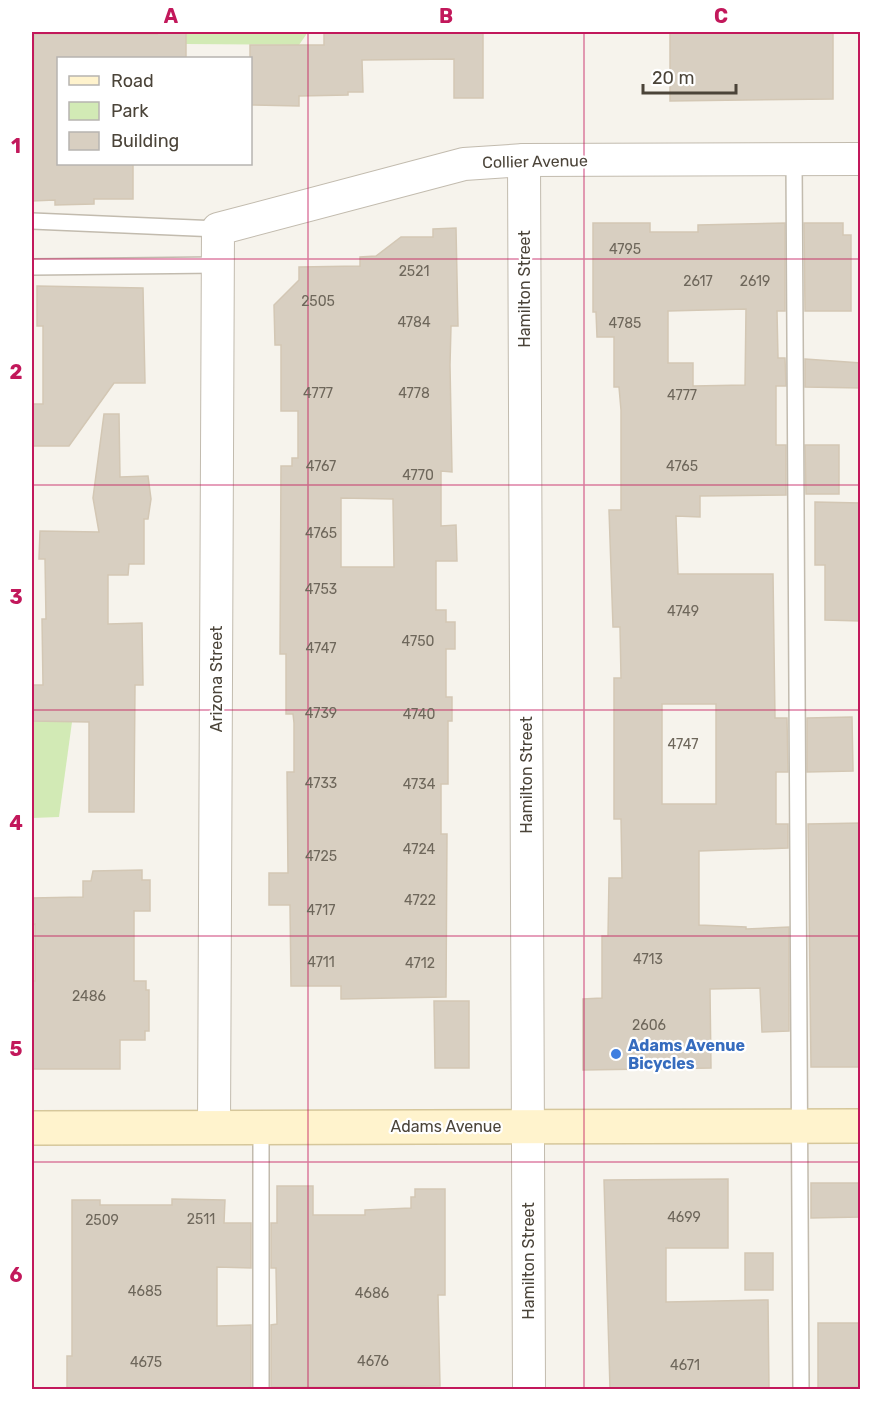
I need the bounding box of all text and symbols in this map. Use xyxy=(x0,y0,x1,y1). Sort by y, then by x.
text: A xyxy=(164,4,179,28)
text: B xyxy=(439,4,453,28)
text: C xyxy=(714,4,728,28)
legend xyxy=(57,57,252,165)
scale bar xyxy=(643,57,736,95)
text: 20 m xyxy=(652,67,694,89)
text: Road xyxy=(111,70,154,92)
text: Park xyxy=(111,100,149,122)
text: Building xyxy=(111,130,179,152)
text: 1 xyxy=(11,134,21,158)
street label: Collier Avenue xyxy=(482,151,588,172)
street label: Hamilton Street xyxy=(515,230,534,348)
house number: 4795 xyxy=(609,241,641,258)
house number: 2521 xyxy=(399,263,429,280)
house number: 2617 xyxy=(683,273,713,290)
house number: 2619 xyxy=(740,273,770,290)
house number: 2505 xyxy=(301,293,335,310)
house number: 4784 xyxy=(397,314,431,331)
house number: 4785 xyxy=(609,315,641,332)
text: 2 xyxy=(10,360,23,384)
house number: 4777 xyxy=(303,385,333,402)
house number: 4778 xyxy=(398,385,430,402)
house number: 4777 xyxy=(667,387,697,404)
house number: 4767 xyxy=(306,458,336,475)
house number: 4765 xyxy=(666,458,698,475)
house number: 4770 xyxy=(402,467,434,484)
house number: 4765 xyxy=(305,525,337,542)
house number: 4753 xyxy=(305,581,337,598)
text: 3 xyxy=(9,585,23,609)
house number: 4749 xyxy=(667,603,699,620)
street label: Arizona Street xyxy=(207,626,226,732)
house number: 4750 xyxy=(402,633,435,650)
house number: 4747 xyxy=(306,640,336,657)
house number: 4739 xyxy=(305,705,337,722)
house number: 4740 xyxy=(403,706,435,723)
street label: Hamilton Street xyxy=(517,716,536,834)
house number: 4747 xyxy=(668,736,698,753)
house number: 4733 xyxy=(305,775,337,792)
house number: 4734 xyxy=(403,776,436,793)
text: 4 xyxy=(9,811,23,835)
house number: 4724 xyxy=(403,841,436,858)
house number: 4725 xyxy=(305,848,337,865)
house number: 4722 xyxy=(404,892,436,909)
house number: 4717 xyxy=(307,902,335,919)
house number: 4713 xyxy=(633,951,663,968)
house number: 4711 xyxy=(307,954,335,971)
house number: 4712 xyxy=(405,955,435,972)
house number: 2486 xyxy=(72,988,106,1005)
house number: 2606 xyxy=(632,1017,666,1034)
place label: Adams Avenue Bicycles xyxy=(628,1036,745,1073)
text: 5 xyxy=(10,1037,23,1061)
marker: Adams Avenue Bicycles xyxy=(609,1047,623,1061)
street label: Adams Avenue xyxy=(391,1117,501,1136)
street label: Hamilton Street xyxy=(519,1202,538,1320)
house number: 4699 xyxy=(667,1209,701,1226)
house number: 2511 xyxy=(187,1211,215,1228)
house number: 2509 xyxy=(85,1212,119,1229)
text: 6 xyxy=(9,1263,23,1287)
house number: 4685 xyxy=(128,1283,162,1300)
house number: 4686 xyxy=(355,1285,389,1302)
house number: 4676 xyxy=(357,1353,389,1370)
house number: 4675 xyxy=(130,1354,162,1371)
house number: 4671 xyxy=(670,1357,700,1374)

